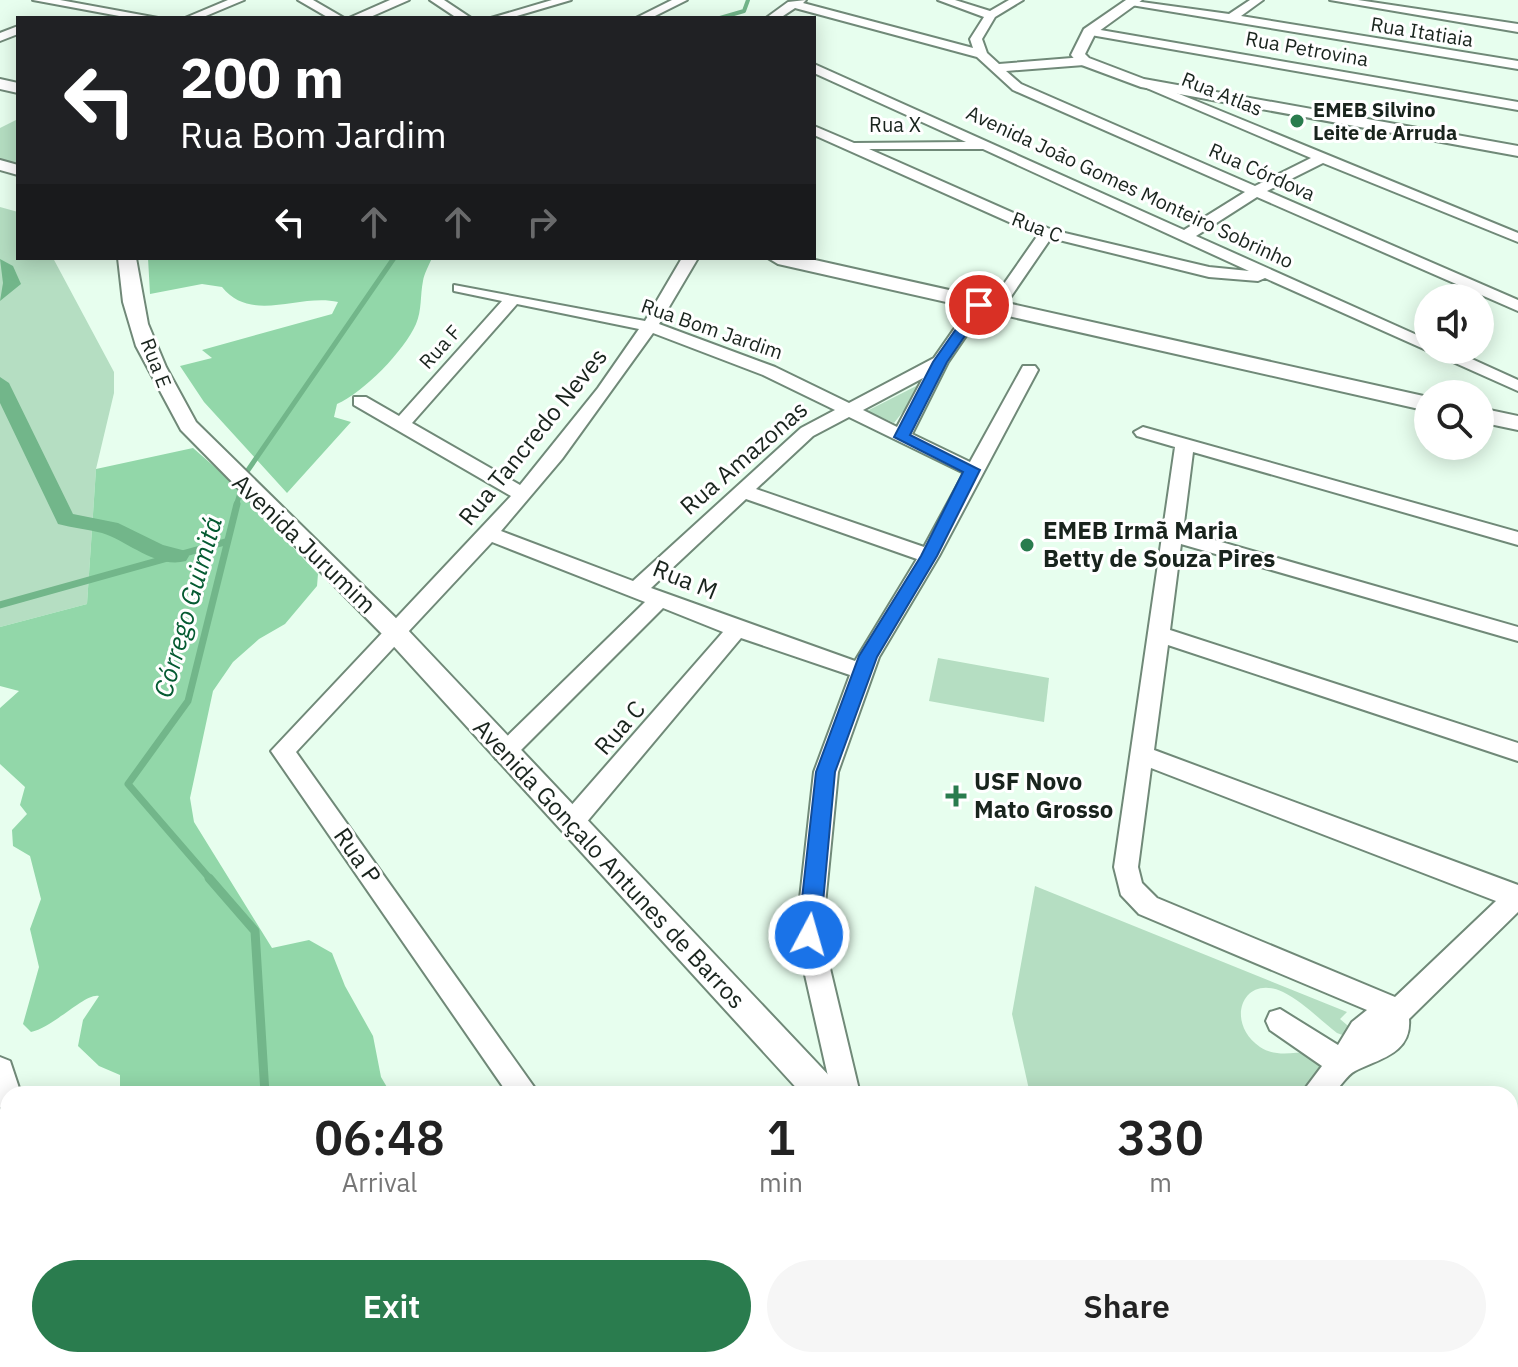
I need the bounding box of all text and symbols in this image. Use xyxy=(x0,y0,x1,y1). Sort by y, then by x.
street label: Rua Itatiaia xyxy=(1369,10,1476,53)
street label: Rua Petrovina xyxy=(1243,24,1371,73)
text: 200 m xyxy=(180,41,344,113)
icon: left xyxy=(48,48,152,152)
street label: Rua Atlas xyxy=(1178,65,1267,122)
place label: EMEB Silvino Leite de Arruda xyxy=(1313,96,1457,146)
street label: Avenida João Gomes Monteiro Sobrinho xyxy=(962,99,1298,274)
text: Rua Bom Jardim xyxy=(180,111,447,158)
street label: Rua X xyxy=(869,111,921,138)
marker: EMEB Silvino Leite de Arruda xyxy=(1288,112,1306,130)
street label: Rua Córdova xyxy=(1205,136,1320,207)
icon: left xyxy=(268,200,312,244)
icon: ahead xyxy=(352,200,396,244)
icon: ahead xyxy=(436,200,480,244)
icon: right xyxy=(520,200,564,244)
street label: Rua C xyxy=(1008,205,1066,248)
pin xyxy=(945,271,1013,339)
icon: arrive xyxy=(957,283,1001,327)
map controls xyxy=(1414,284,1494,460)
button: sound xyxy=(1414,284,1494,364)
street label: Rua Bom Jardim xyxy=(638,292,787,365)
street label: Rua F xyxy=(413,319,467,375)
street label: Rua E xyxy=(135,334,178,392)
street label: Rua Tancredo Neves xyxy=(451,341,614,532)
button: search xyxy=(1414,380,1494,460)
street label: Rua Amazonas xyxy=(673,393,814,522)
street label: Avenida Jurumim xyxy=(226,466,383,620)
water label: Córrego Guimitá xyxy=(145,512,229,701)
place label: EMEB Irmã Maria Betty de Souza Pires xyxy=(1043,514,1275,574)
marker: EMEB Irmã Maria Betty de Souza Pires xyxy=(1018,536,1036,554)
street label: Rua M xyxy=(648,552,722,606)
street label: Rua C xyxy=(587,693,652,761)
street label: Avenida Gonçalo Antunes de Barros xyxy=(467,712,753,1015)
place label: USF Novo Mato Grosso xyxy=(974,765,1113,825)
marker: USF Novo Mato Grosso xyxy=(945,785,967,807)
street label: Rua P xyxy=(327,821,389,890)
position arrow xyxy=(767,893,851,977)
text: 06:48 xyxy=(314,1106,445,1168)
text: 1 xyxy=(767,1106,795,1168)
text: 330 xyxy=(1117,1106,1204,1168)
text: Arrival xyxy=(342,1165,417,1199)
text: min xyxy=(759,1165,803,1199)
text: m xyxy=(1149,1165,1172,1199)
button: Exit xyxy=(32,1260,751,1352)
button: Share xyxy=(767,1260,1486,1352)

